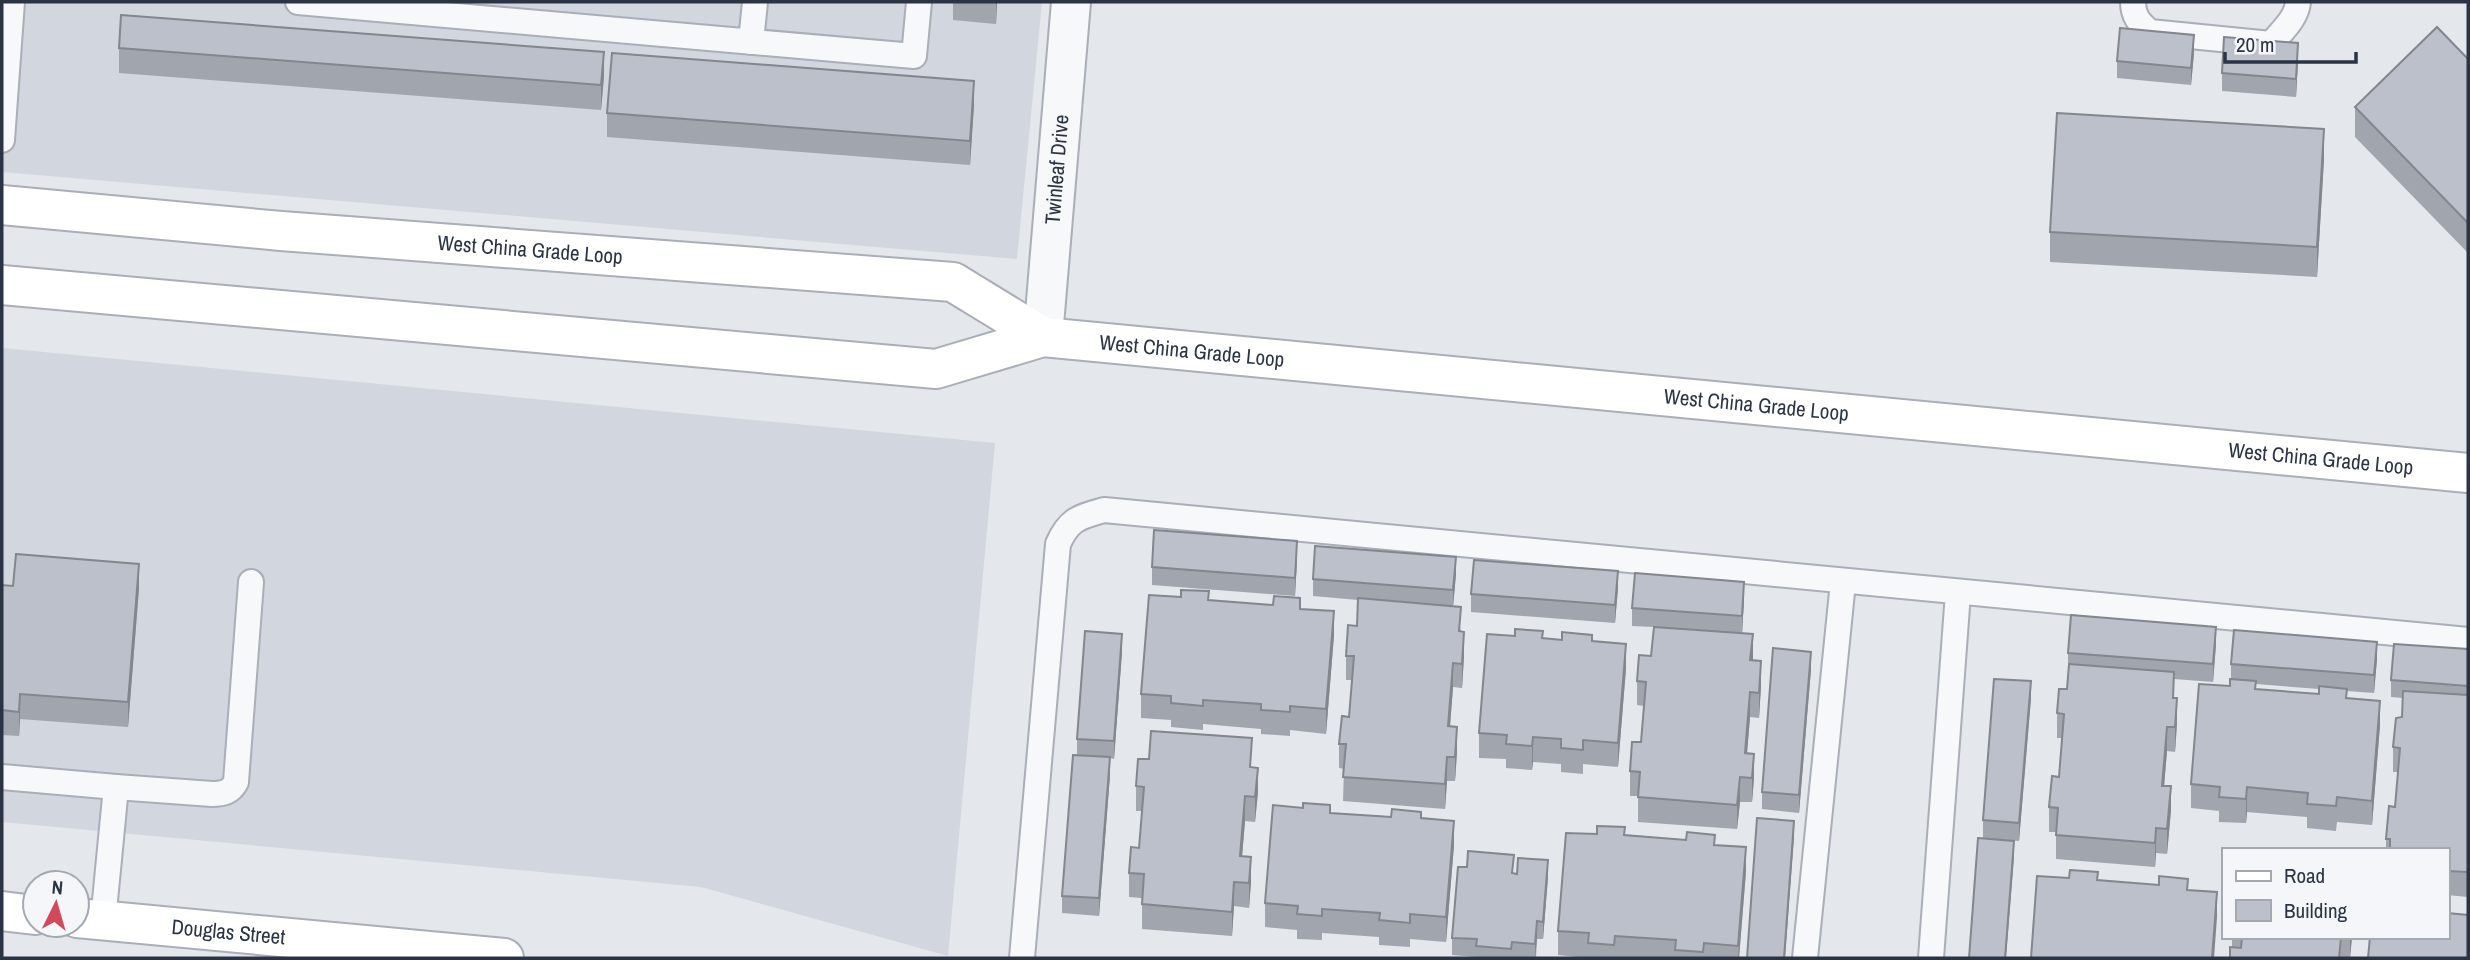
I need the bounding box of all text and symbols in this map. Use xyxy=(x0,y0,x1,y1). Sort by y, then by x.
scale bar xyxy=(2225,21,2356,65)
text: 20 m xyxy=(2236,30,2274,59)
street label: Twinleaf Drive xyxy=(1037,113,1076,226)
street label: West China Grade Loop xyxy=(437,228,624,271)
street label: West China Grade Loop xyxy=(1098,327,1286,374)
street label: West China Grade Loop xyxy=(1663,381,1850,428)
street label: West China Grade Loop xyxy=(2227,435,2415,482)
legend xyxy=(2222,848,2449,939)
text: Road xyxy=(2284,861,2325,890)
north arrow xyxy=(21,869,91,939)
text: N xyxy=(51,874,64,901)
text: Building xyxy=(2284,896,2348,925)
street label: Douglas Street xyxy=(170,912,287,951)

